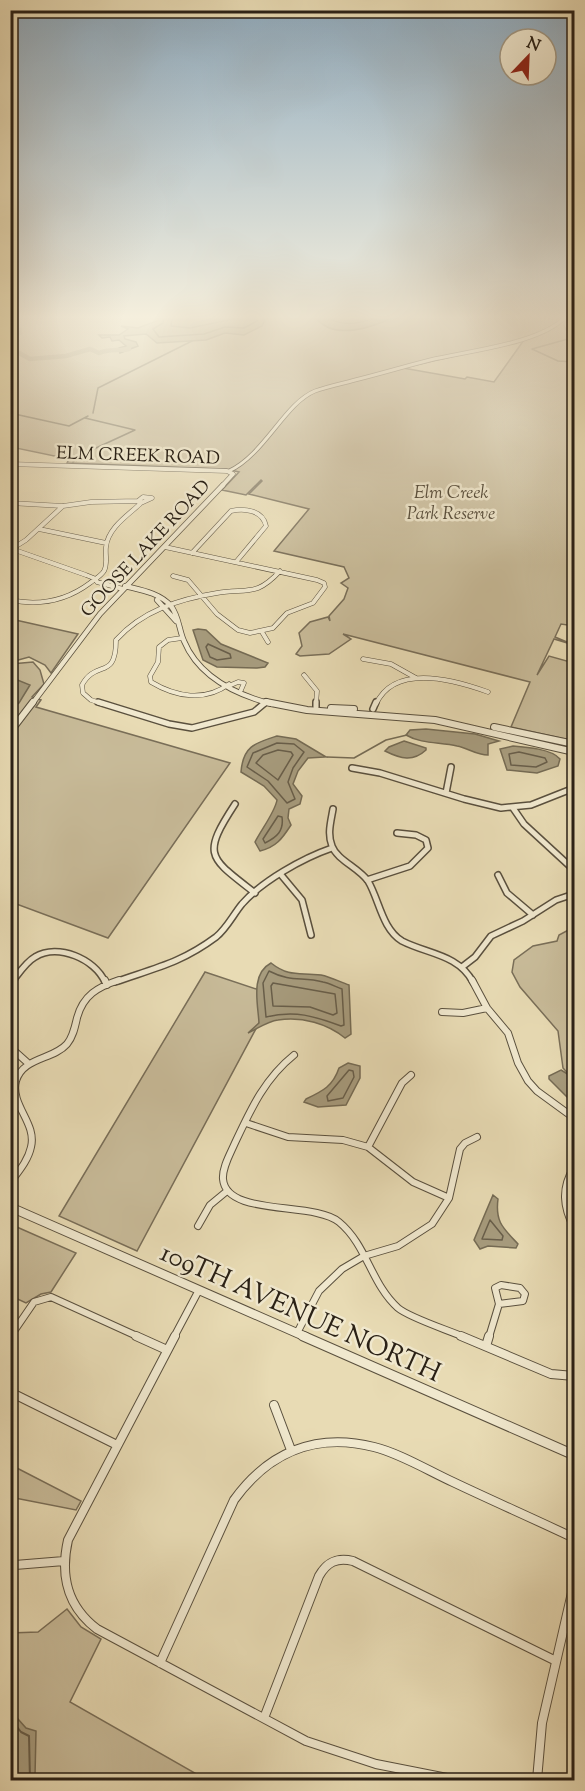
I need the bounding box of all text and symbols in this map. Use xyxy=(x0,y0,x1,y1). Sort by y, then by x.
north arrow xyxy=(498,27,558,87)
text: N xyxy=(523,32,543,59)
street label: ELM CREEK ROAD xyxy=(56,441,220,473)
street label: GOOSE LAKE ROAD xyxy=(76,475,217,624)
park label: Elm Creek Park Reserve xyxy=(407,481,495,528)
street label: 109TH AVENUE NORTH xyxy=(153,1235,447,1394)

